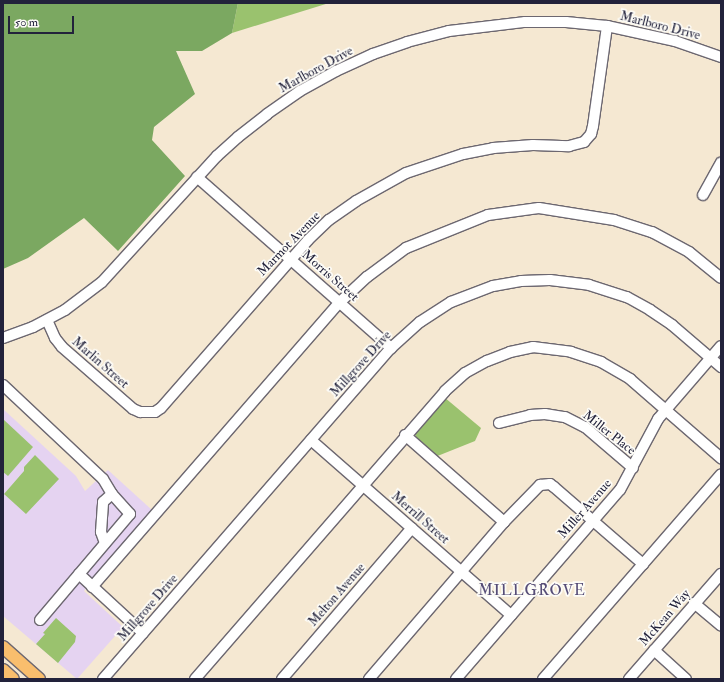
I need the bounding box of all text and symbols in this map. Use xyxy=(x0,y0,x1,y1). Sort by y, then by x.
scale bar xyxy=(10,8,76,34)
street label: Marlboro Drive xyxy=(618,9,702,43)
text: 50 m xyxy=(15,15,38,30)
street label: Marlboro Drive xyxy=(276,43,356,97)
street label: Marmot Avenue xyxy=(254,209,324,279)
street label: Morris Street xyxy=(298,247,362,305)
street label: Millgrove Drive xyxy=(327,328,395,400)
street label: Marlin Street xyxy=(68,334,132,392)
street label: Miller Place xyxy=(580,408,638,458)
street label: Miller Avenue xyxy=(555,476,615,542)
street label: Merrill Street xyxy=(388,489,452,547)
street label: Melton Avenue xyxy=(305,560,369,630)
street label: Millgrove Drive xyxy=(115,571,181,645)
district label: MILLGROVE xyxy=(478,582,586,600)
street label: McKean Way xyxy=(636,587,694,649)

